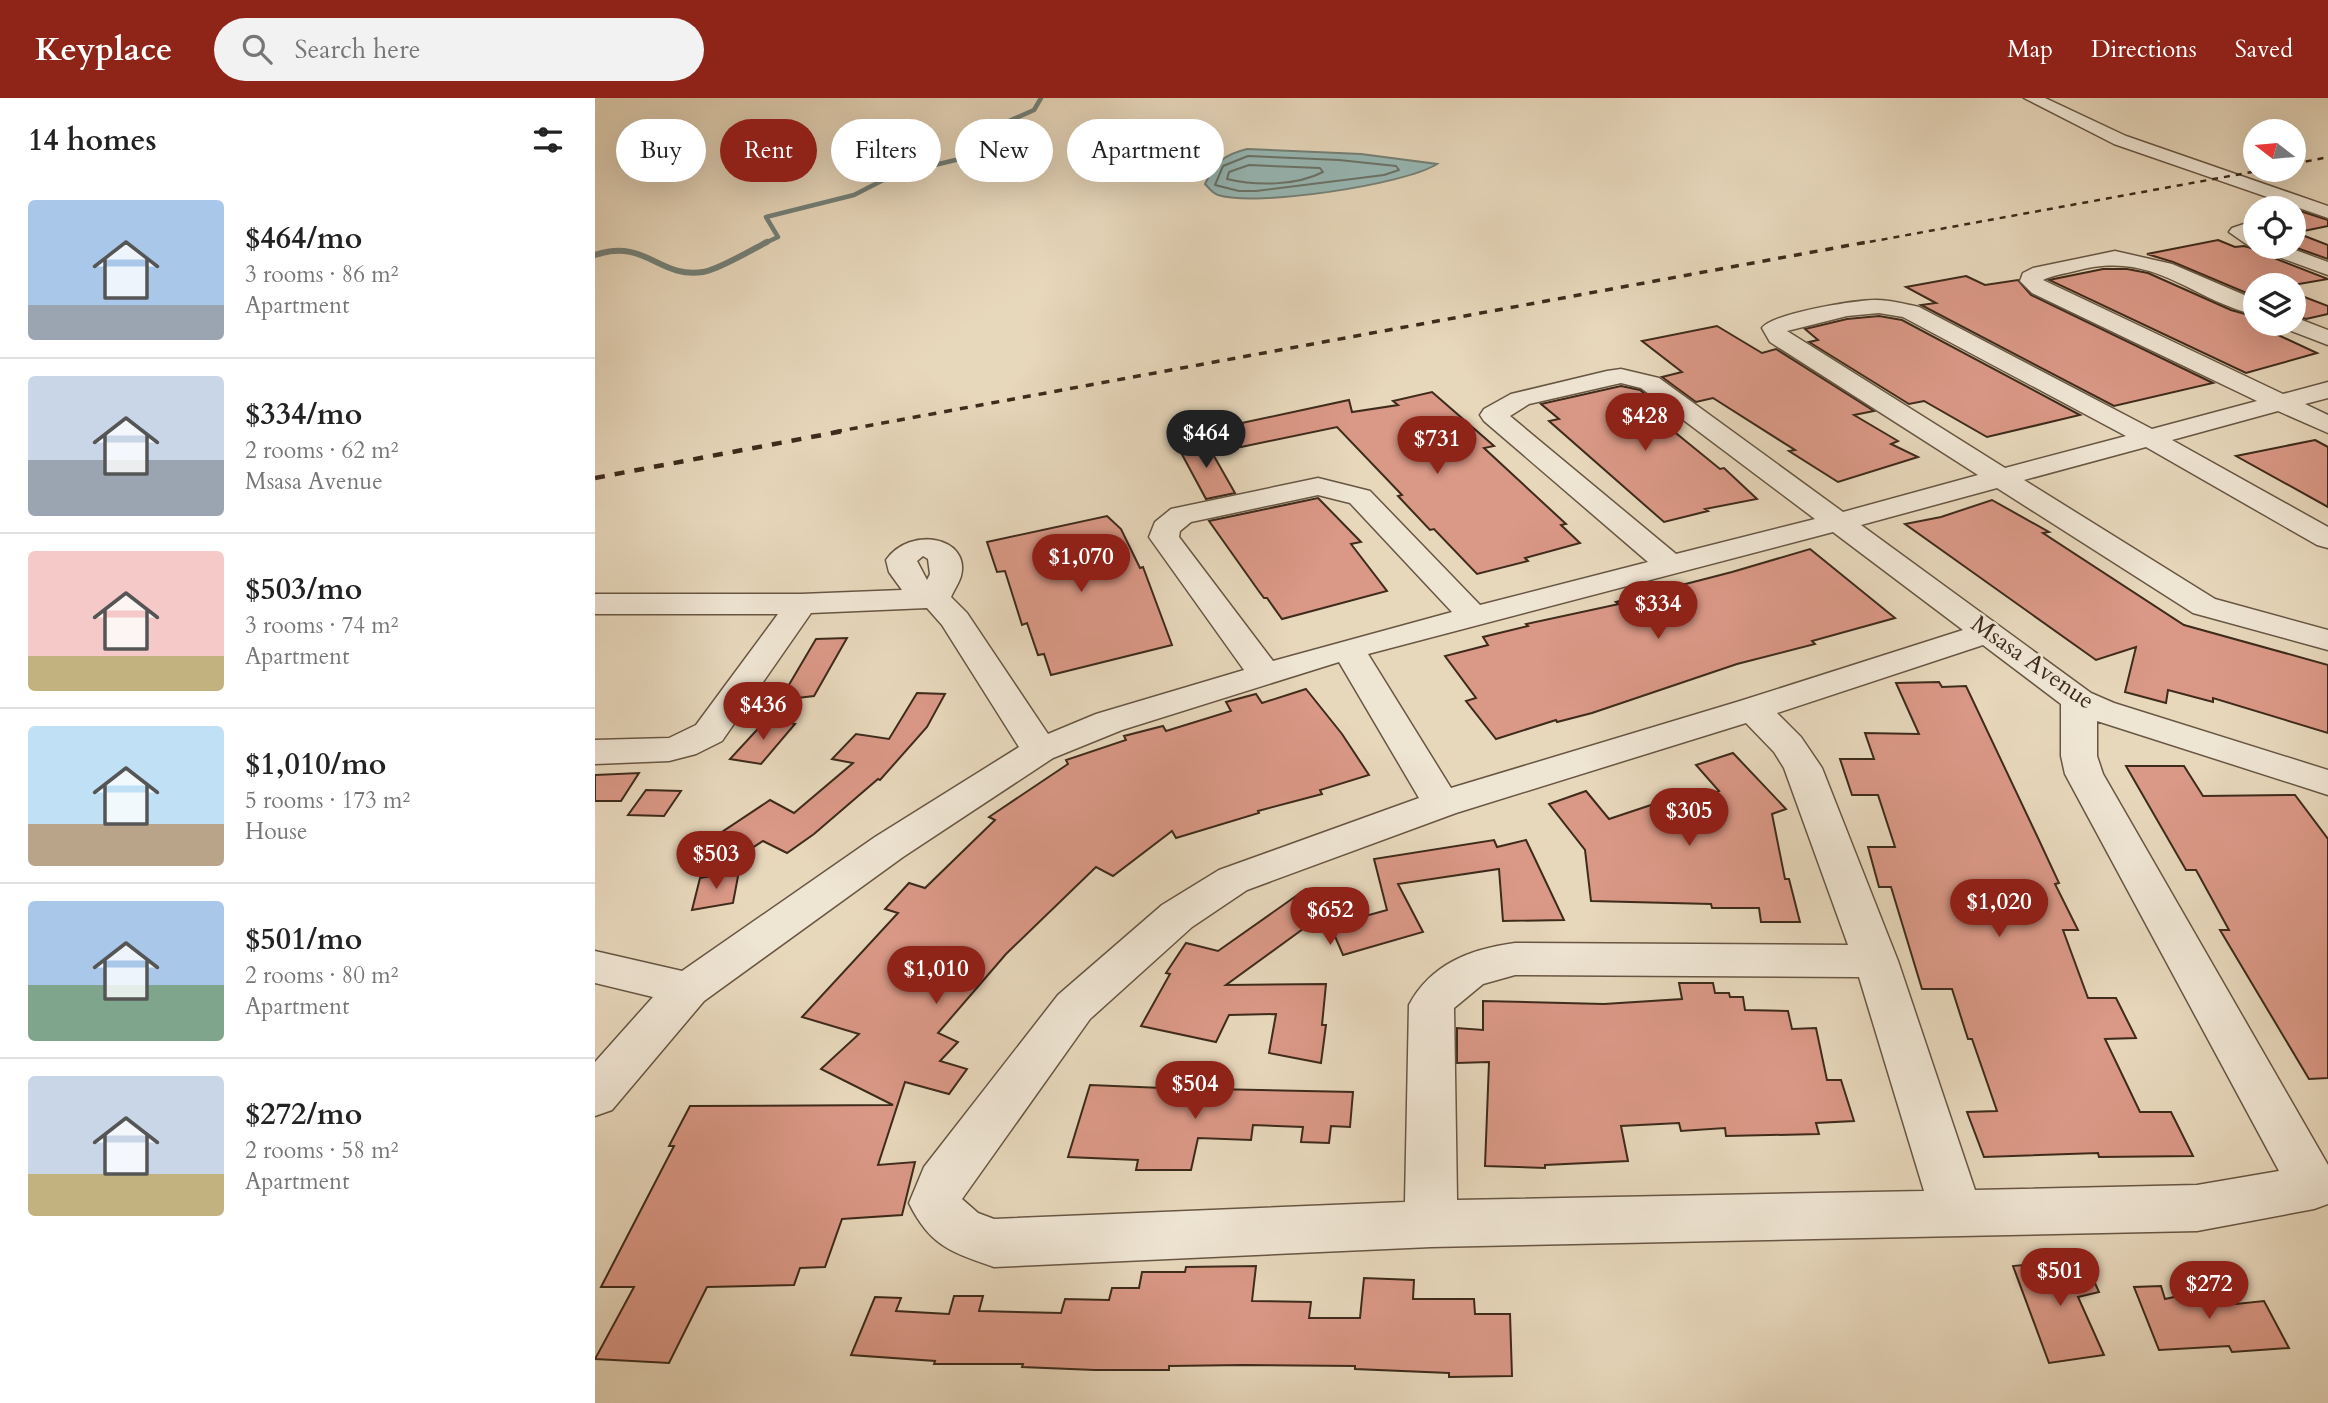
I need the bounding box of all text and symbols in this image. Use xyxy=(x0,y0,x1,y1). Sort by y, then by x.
search box xyxy=(214,18,704,81)
text: Keyplace xyxy=(35,27,172,72)
icon: search xyxy=(238,30,276,68)
text: Search here xyxy=(294,32,420,67)
text: Map xyxy=(2007,33,2053,66)
text: Directions xyxy=(2091,33,2197,66)
text: Saved xyxy=(2235,33,2293,66)
chip: Buy xyxy=(616,119,706,182)
chip: Rent xyxy=(720,119,817,182)
chip: Filters xyxy=(831,119,941,182)
chip: New xyxy=(955,119,1053,182)
chip: Apartment xyxy=(1067,119,1224,182)
north arrow xyxy=(2243,119,2307,182)
map controls xyxy=(2243,119,2306,336)
text: 14 homes xyxy=(28,120,157,161)
icon: filters xyxy=(529,121,567,159)
button: locate xyxy=(2243,196,2306,259)
text: $464/mo xyxy=(245,218,362,259)
icon: home xyxy=(84,228,168,312)
text: 3 rooms · 86 m² xyxy=(245,259,398,290)
button: layers xyxy=(2243,273,2306,336)
text: Apartment xyxy=(245,290,349,321)
text: $334/mo xyxy=(245,394,362,435)
pin: $428 xyxy=(1604,394,1686,453)
text: $428 xyxy=(1621,400,1669,431)
icon: home xyxy=(84,404,168,488)
pin: $464 xyxy=(1165,410,1247,470)
pin: $731 xyxy=(1396,416,1478,476)
text: $464 xyxy=(1182,417,1230,448)
text: $731 xyxy=(1413,423,1461,454)
text: 2 rooms · 62 m² xyxy=(245,435,398,466)
text: Msasa Avenue xyxy=(245,466,383,497)
pin: $1,070 xyxy=(1024,534,1138,594)
text: $1,070 xyxy=(1048,541,1114,572)
text: $503/mo xyxy=(245,569,362,610)
icon: home xyxy=(84,579,168,663)
pin: $334 xyxy=(1617,582,1699,641)
text: $334 xyxy=(1634,588,1682,619)
street label: Msasa Avenue xyxy=(1964,608,2101,717)
text: 3 rooms · 74 m² xyxy=(245,610,398,641)
text: Apartment xyxy=(245,641,349,672)
pin: $436 xyxy=(722,682,804,742)
text: $436 xyxy=(739,689,787,720)
text: $1,010/mo xyxy=(245,744,386,785)
icon: home xyxy=(84,754,168,838)
text: 5 rooms · 173 m² xyxy=(245,785,410,816)
pin: $305 xyxy=(1648,788,1730,848)
text: $305 xyxy=(1665,795,1713,826)
text: House xyxy=(245,816,307,847)
pin: $503 xyxy=(675,832,757,891)
text: $503 xyxy=(692,838,740,869)
pin: $1,020 xyxy=(1942,880,2056,939)
text: $1,020 xyxy=(1966,886,2032,917)
pin: $652 xyxy=(1289,888,1371,947)
text: $652 xyxy=(1306,894,1354,925)
text: $501/mo xyxy=(245,919,362,960)
icon: home xyxy=(84,929,168,1013)
pin: $1,010 xyxy=(879,946,993,1006)
text: $1,010 xyxy=(903,953,969,984)
text: 2 rooms · 80 m² xyxy=(245,960,398,991)
text: Apartment xyxy=(245,991,349,1022)
pin: $504 xyxy=(1154,1062,1236,1121)
text: $504 xyxy=(1171,1068,1219,1099)
text: $272/mo xyxy=(245,1094,362,1135)
icon: home xyxy=(84,1104,168,1188)
text: 2 rooms · 58 m² xyxy=(245,1135,398,1166)
text: Apartment xyxy=(245,1166,349,1197)
pin: $501 xyxy=(2019,1248,2101,1308)
text: $501 xyxy=(2036,1255,2084,1286)
pin: $272 xyxy=(2168,1262,2250,1321)
text: $272 xyxy=(2185,1268,2233,1299)

